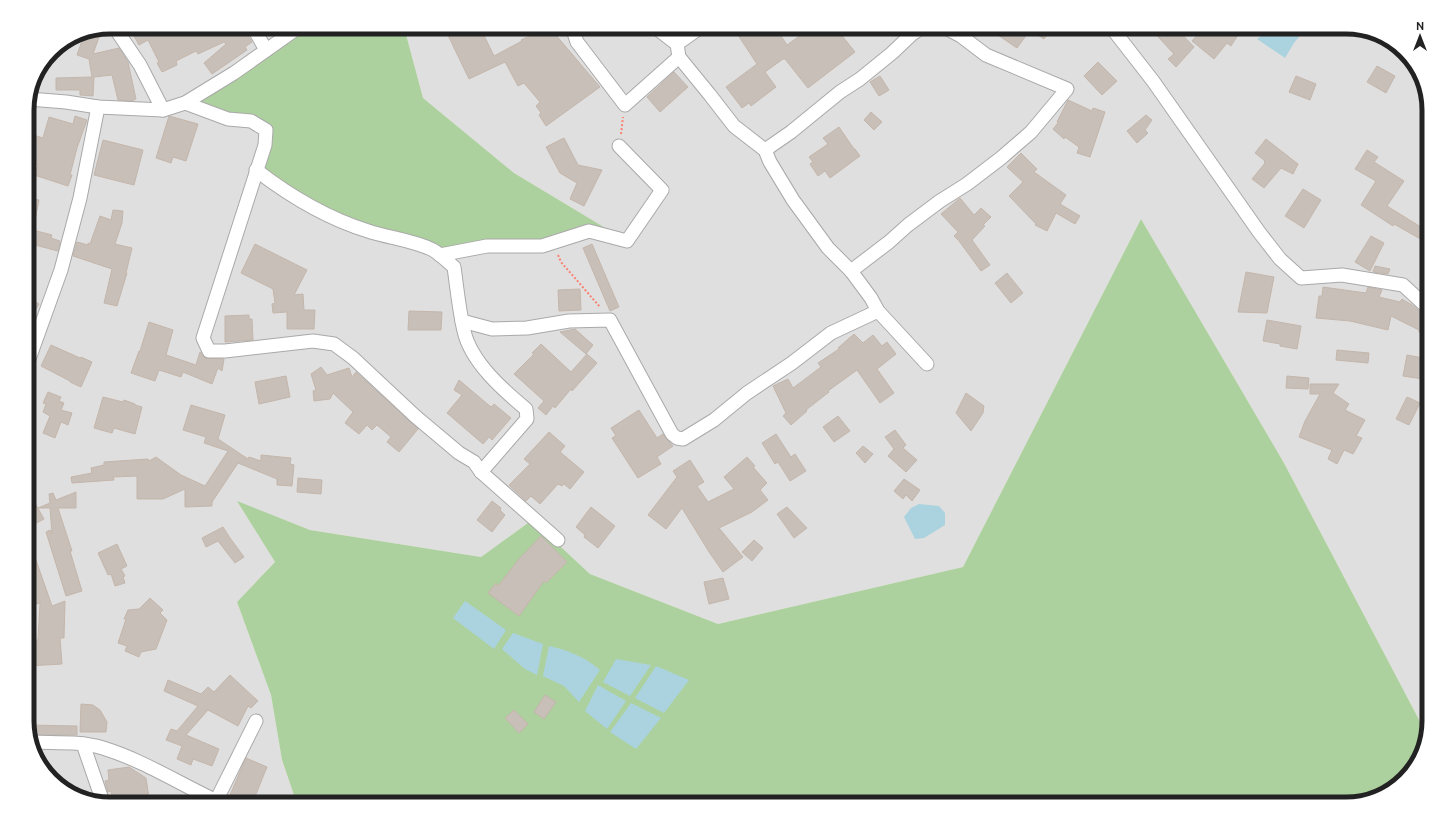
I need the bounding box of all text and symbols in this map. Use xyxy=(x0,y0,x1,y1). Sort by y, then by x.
north arrow xyxy=(1400,16,1440,56)
text: N xyxy=(1416,20,1424,32)

